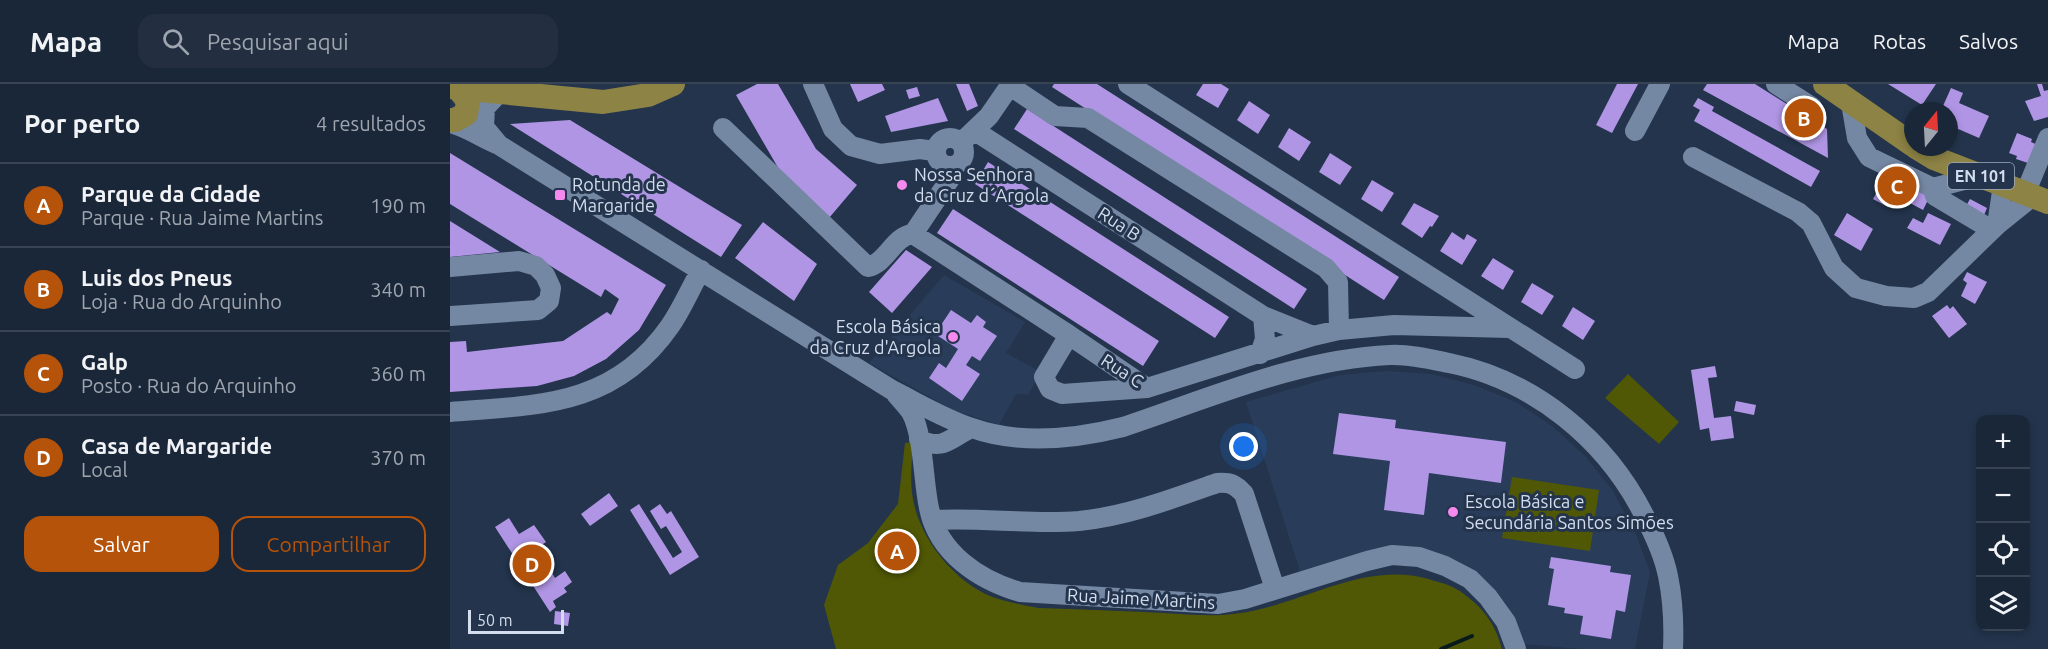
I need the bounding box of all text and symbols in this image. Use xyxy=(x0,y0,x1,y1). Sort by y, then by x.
search box xyxy=(138,14,558,68)
icon: search xyxy=(159,25,192,58)
text: Mapa xyxy=(30,26,102,57)
text: Pesquisar aqui xyxy=(207,29,349,54)
text: Mapa xyxy=(1788,29,1840,53)
text: Rotas xyxy=(1873,29,1926,53)
text: Salvos xyxy=(1959,29,2018,53)
pin: B xyxy=(1784,96,1824,141)
north arrow xyxy=(1904,102,1958,156)
text: Por perto xyxy=(24,109,140,138)
text: 4 resultados xyxy=(316,112,426,135)
road number: EN 101 xyxy=(1948,163,2014,189)
place label: Nossa Senhora da Cruz d´Argola xyxy=(914,164,1049,205)
pin: C xyxy=(1878,164,1916,208)
place label: Rotunda de Margaride xyxy=(572,174,666,215)
marker: Nossa Senhora da Cruz d´Argola xyxy=(895,178,909,192)
text: Parque da Cidade xyxy=(81,181,261,206)
marker: Rotunda de Margaride xyxy=(553,188,567,202)
text: A xyxy=(36,194,51,217)
text: 190 m xyxy=(370,194,426,217)
street label: Rua B xyxy=(1095,202,1144,244)
text: Parque · Rua Jaime Martins xyxy=(81,206,324,229)
text: Luis dos Pneus xyxy=(81,265,232,290)
text: B xyxy=(37,278,50,301)
text: 340 m xyxy=(370,278,426,301)
text: Loja · Rua do Arquinho xyxy=(81,290,282,313)
place label: Escola Básica da Cruz d'Argola xyxy=(809,316,941,357)
marker: Escola Básica da Cruz d'Argola xyxy=(946,330,960,344)
text: Galp xyxy=(81,349,128,374)
street label: Rua C xyxy=(1098,349,1147,391)
text: C xyxy=(37,362,50,385)
text: 360 m xyxy=(370,362,426,385)
text: Posto · Rua do Arquinho xyxy=(81,374,297,397)
map controls xyxy=(1976,415,2030,631)
button: + xyxy=(1976,415,2030,469)
your location xyxy=(1229,432,1258,461)
text: Casa de Margaride xyxy=(81,433,272,458)
text: D xyxy=(36,446,51,469)
text: 370 m xyxy=(370,446,426,469)
text: Local xyxy=(81,458,128,481)
button: − xyxy=(1976,469,2030,523)
place label: Escola Básica e Secundária Santos Simões xyxy=(1465,491,1674,532)
marker: Escola Básica e Secundária Santos Simões xyxy=(1446,505,1460,519)
button: Salvar xyxy=(24,516,219,572)
button: Compartilhar xyxy=(231,516,426,572)
button: locate xyxy=(1976,523,2030,577)
pin: A xyxy=(878,528,916,574)
pin: D xyxy=(512,542,551,586)
button: layers xyxy=(1976,577,2030,631)
street label: Rua Jaime Martins xyxy=(1067,584,1216,612)
scale bar xyxy=(468,607,564,634)
text: 50 m xyxy=(477,611,513,629)

